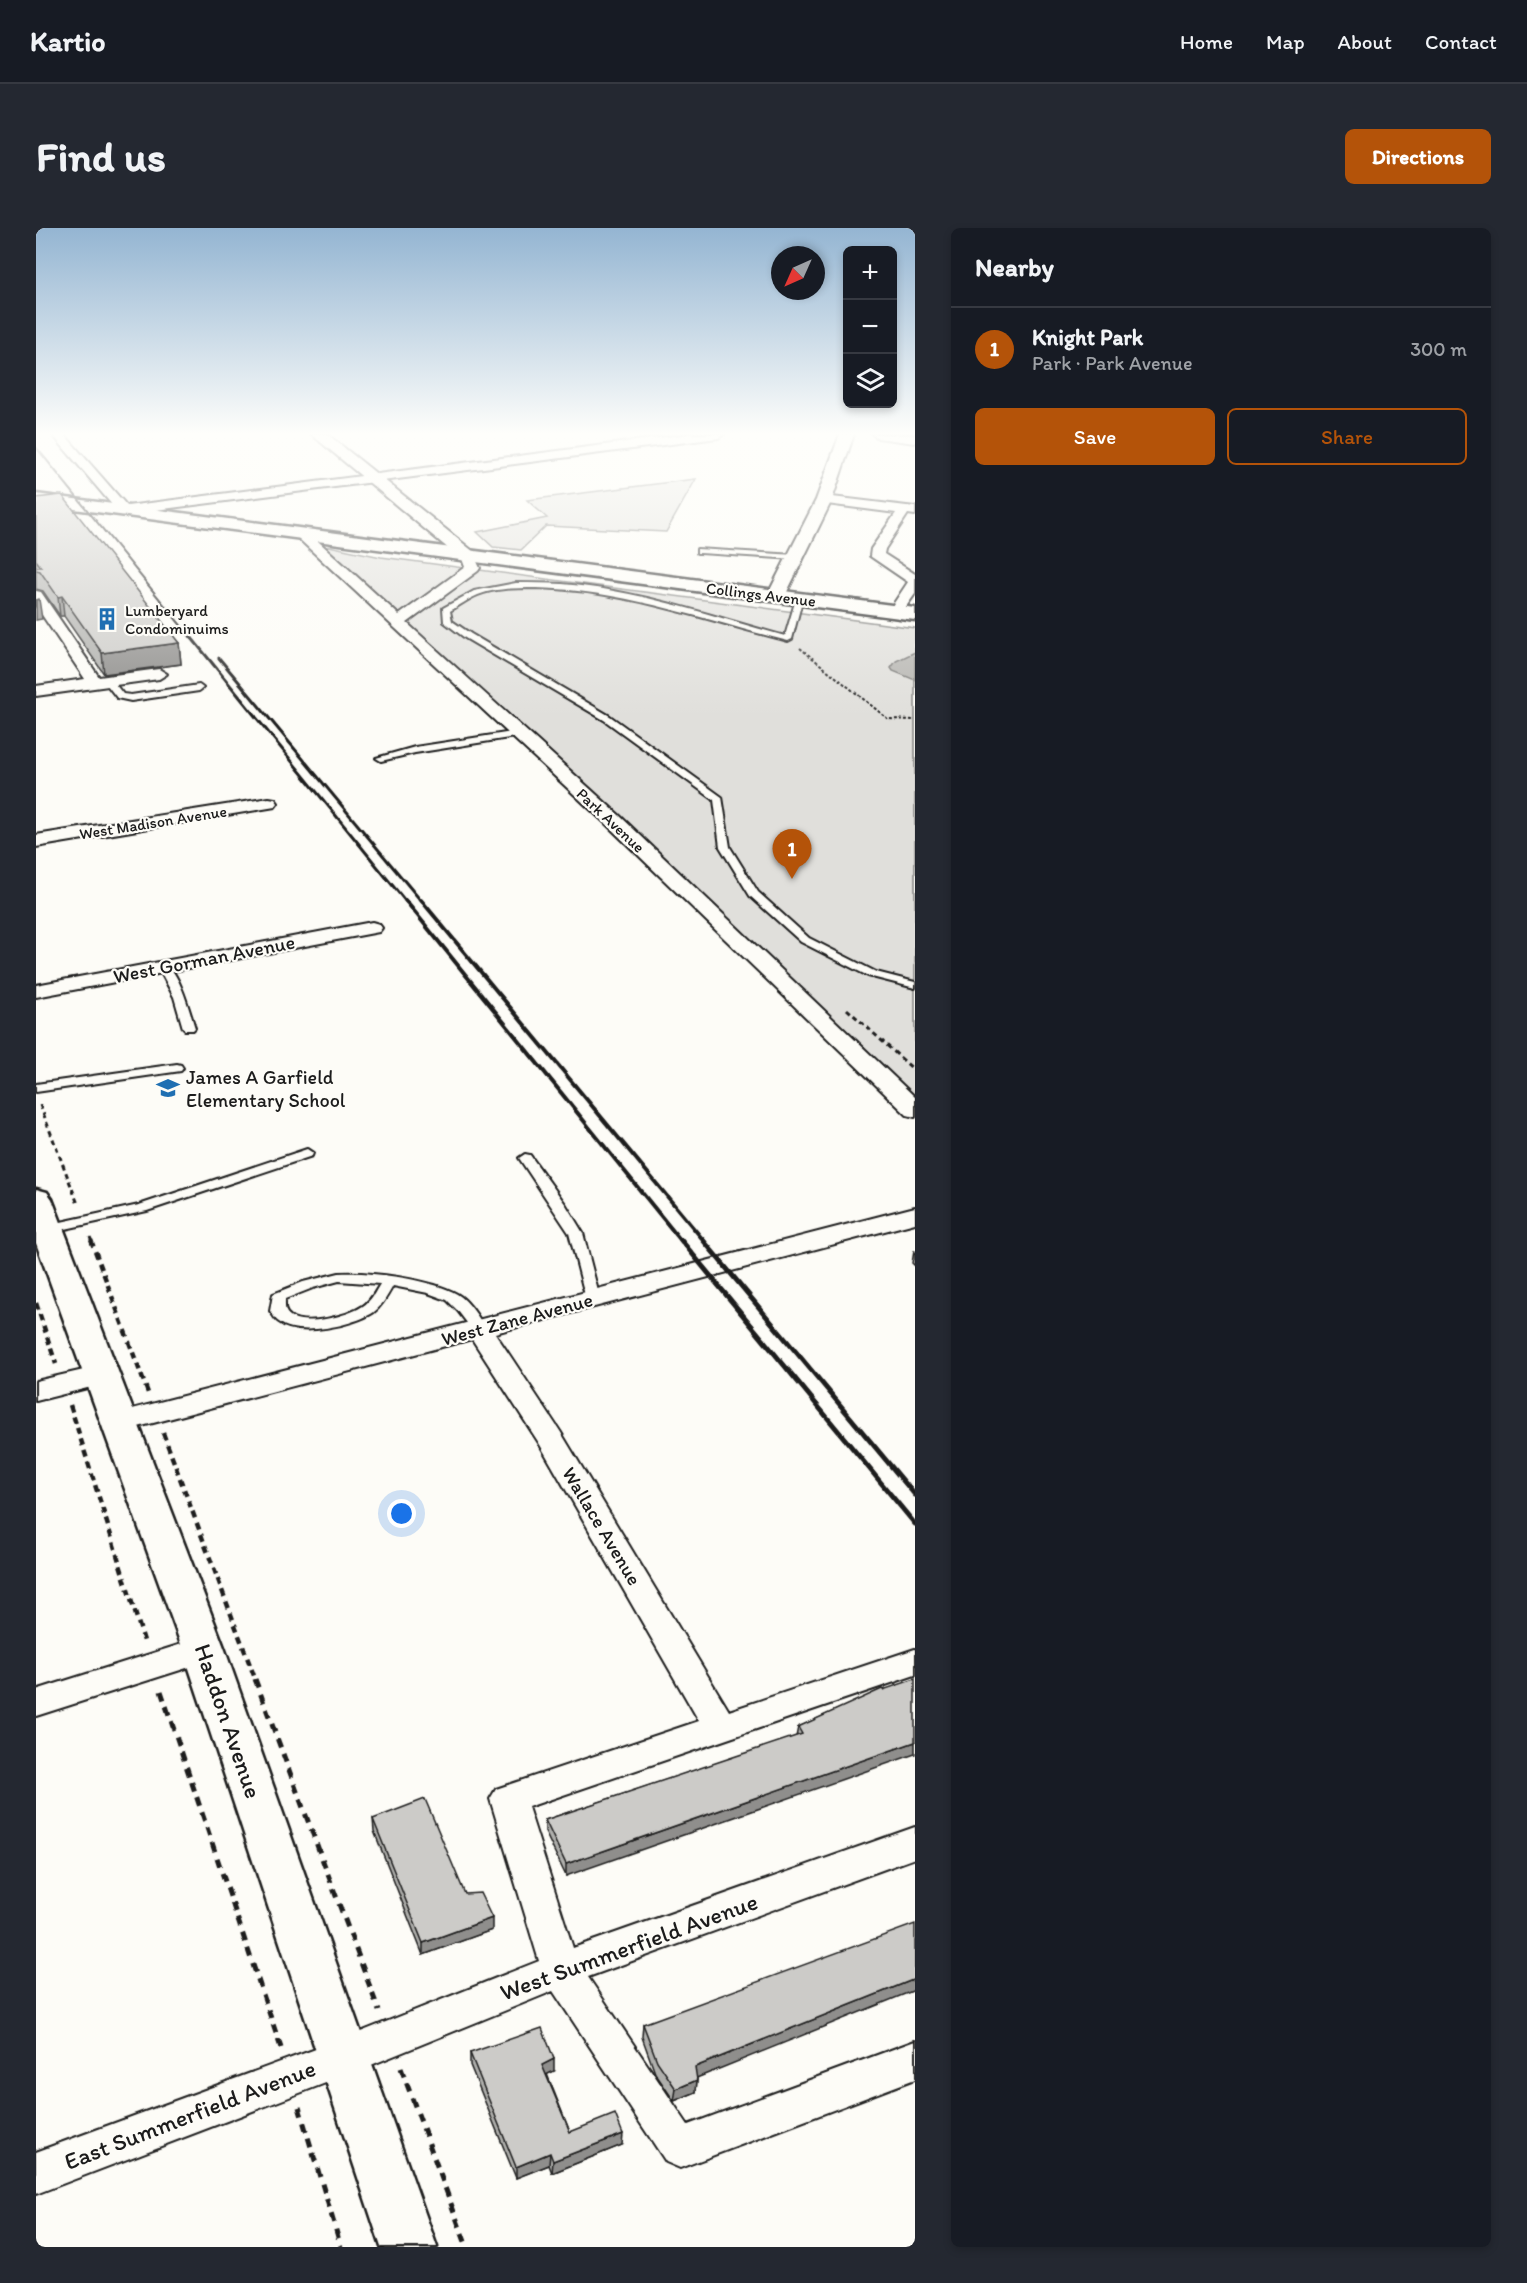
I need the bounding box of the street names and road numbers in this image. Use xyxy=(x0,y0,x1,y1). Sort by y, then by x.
street label: Collings Avenue xyxy=(705,578,817,611)
street label: Park Avenue xyxy=(573,784,649,857)
street label: West Madison Avenue xyxy=(78,801,228,844)
street label: West Gorman Avenue xyxy=(111,930,297,988)
street label: West Zane Avenue xyxy=(439,1287,595,1351)
street label: Wallace Avenue xyxy=(557,1462,647,1590)
street label: Haddon Avenue xyxy=(188,1640,268,1802)
street label: West Summerfield Avenue xyxy=(496,1886,762,2007)
street label: East Summerfield Avenue xyxy=(60,2053,320,2176)

